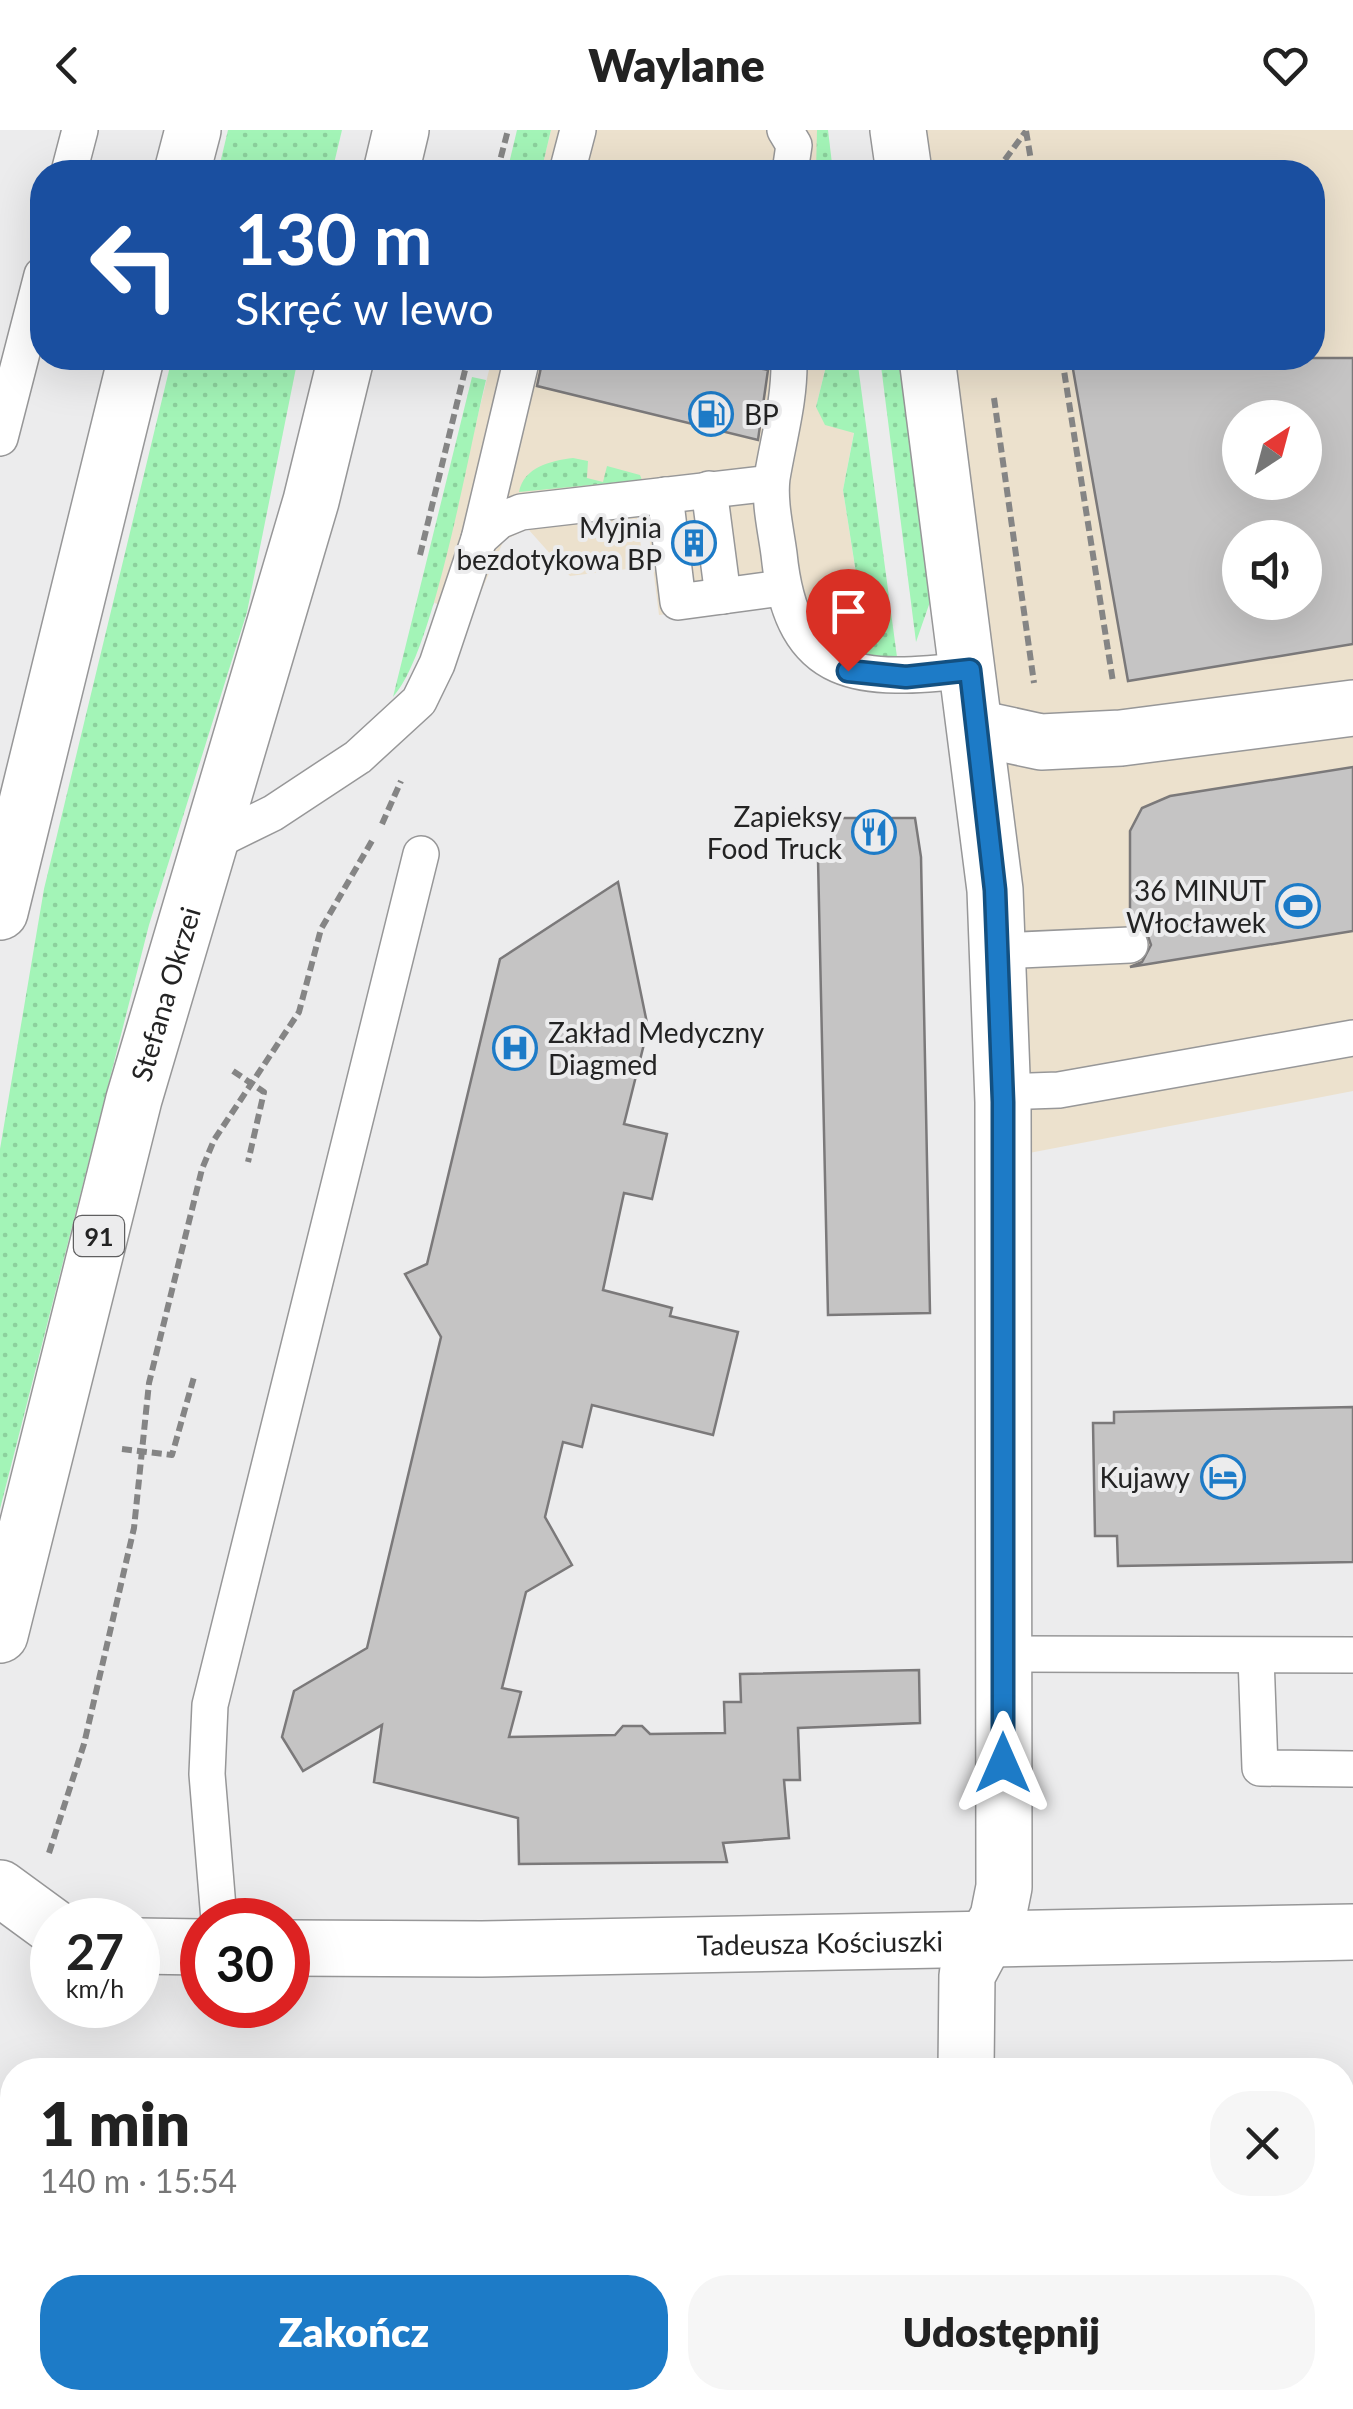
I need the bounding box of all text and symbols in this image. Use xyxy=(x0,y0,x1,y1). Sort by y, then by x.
icon: back xyxy=(40,38,95,93)
text: Waylane xyxy=(588,38,765,92)
icon: heart xyxy=(1258,38,1313,93)
text: 130 m xyxy=(235,196,432,280)
icon: left xyxy=(70,200,200,330)
text: Skręć w lewo xyxy=(235,281,494,335)
fuel station icon: BP xyxy=(688,391,734,437)
place label: BP xyxy=(744,397,779,431)
north arrow xyxy=(1222,400,1322,500)
map controls xyxy=(1222,400,1322,620)
place label: Myjnia bezdotykowa BP xyxy=(456,510,662,576)
building icon: Myjnia bezdotykowa BP xyxy=(671,520,717,566)
button: sound xyxy=(1222,520,1322,620)
pin xyxy=(806,569,891,672)
icon: arrive xyxy=(821,584,876,639)
place label: Zapieksy Food Truck xyxy=(707,799,843,865)
restaurant icon: Zapieksy Food Truck xyxy=(851,809,897,855)
place label: 36 MINUT Włocławek xyxy=(1126,873,1267,939)
sports icon: 36 MINUT Włocławek xyxy=(1275,883,1321,929)
street label: Stefana Okrzei xyxy=(123,903,207,1085)
place label: Zakład Medyczny Diagmed xyxy=(548,1015,765,1081)
hospital icon: Zakład Medyczny Diagmed xyxy=(492,1025,538,1071)
road number: 91 xyxy=(74,1216,124,1256)
hotel icon: Kujawy xyxy=(1200,1454,1246,1500)
place label: Kujawy xyxy=(1100,1460,1191,1494)
position arrow xyxy=(951,1711,1055,1815)
speed limit sign: 30 xyxy=(180,1898,310,2028)
text: 27 xyxy=(66,1921,124,1981)
street label: Tadeusza Kościuszki xyxy=(696,1923,943,1962)
text: km/h xyxy=(66,1973,124,2003)
text: 1 min xyxy=(40,2087,190,2159)
button: close xyxy=(1210,2091,1315,2196)
text: 140 m · 15:54 xyxy=(40,2161,237,2200)
button: Zakończ xyxy=(40,2275,668,2390)
button: Udostępnij xyxy=(688,2275,1315,2390)

